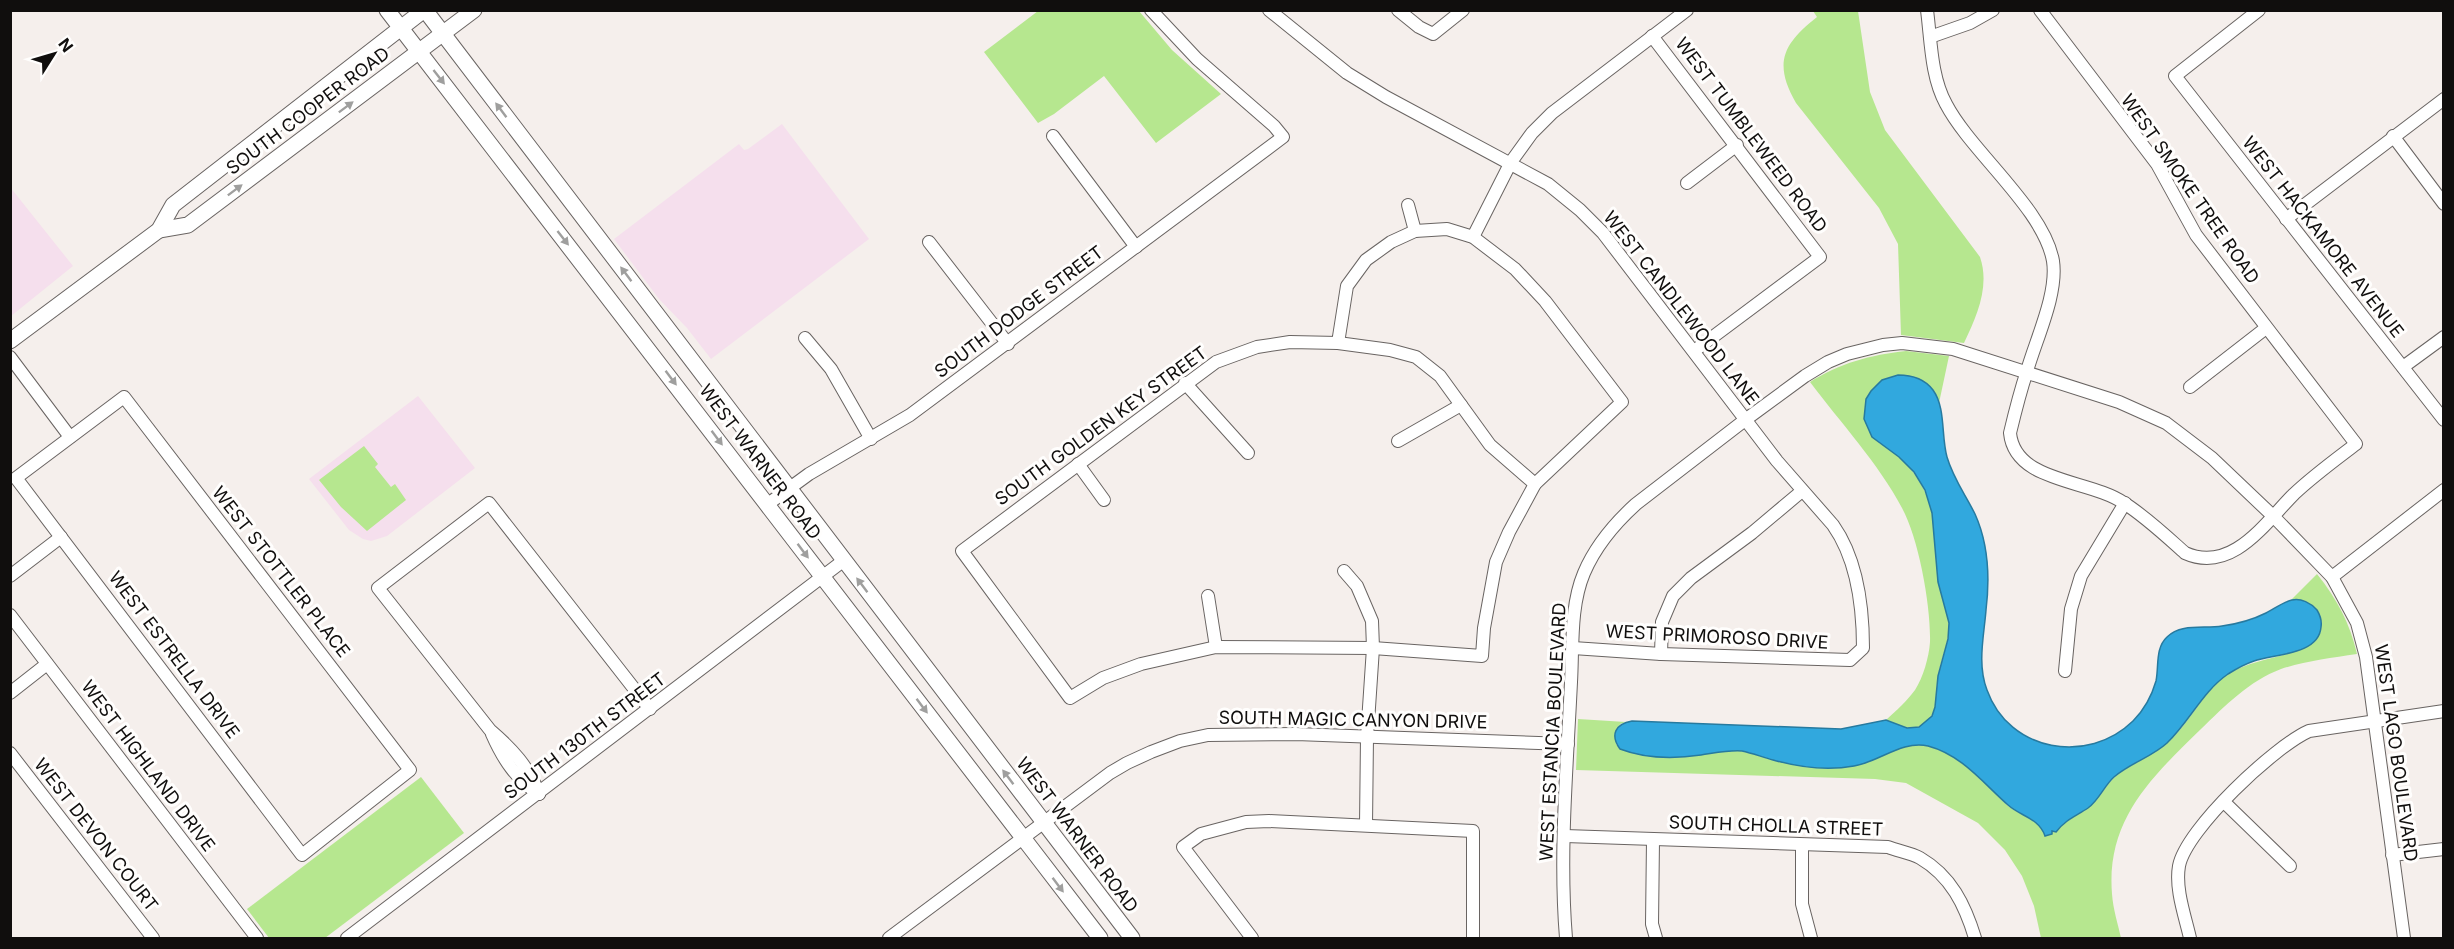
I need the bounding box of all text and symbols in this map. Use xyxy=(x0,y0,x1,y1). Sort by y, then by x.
north arrow xyxy=(24,24,84,84)
street label: WEST TUMBLEWEED ROAD xyxy=(1671,33,1832,236)
text: N xyxy=(54,34,78,56)
street label: SOUTH COOPER ROAD xyxy=(222,42,393,179)
one-way arrow xyxy=(432,69,444,84)
street label: WEST SMOKE TREE ROAD xyxy=(2117,90,2264,287)
one-way arrow xyxy=(338,101,354,113)
one-way arrow xyxy=(495,102,508,118)
street label: WEST HACKAMORE AVENUE xyxy=(2238,132,2408,341)
one-way arrow xyxy=(227,184,243,196)
street label: WEST CANDLEWOOD LANE xyxy=(1599,207,1764,409)
one-way arrow xyxy=(557,229,569,245)
street label: SOUTH DODGE STREET xyxy=(930,241,1107,382)
one-way arrow xyxy=(620,267,632,282)
street label: SOUTH GOLDEN KEY STREET xyxy=(991,342,1211,510)
one-way arrow xyxy=(665,371,677,386)
street label: WEST WARNER ROAD xyxy=(695,380,826,543)
one-way arrow xyxy=(711,431,723,446)
street label: WEST STOTTLER PLACE xyxy=(208,482,355,661)
one-way arrow xyxy=(797,543,809,558)
street label: WEST ESTRELLA DRIVE xyxy=(105,567,244,742)
one-way arrow xyxy=(856,578,868,594)
street label: WEST ESTANCIA BOULEVARD xyxy=(1535,602,1570,862)
street label: WEST PRIMOROSO DRIVE xyxy=(1605,620,1829,653)
street label: WEST LAGO BOULEVARD xyxy=(2371,643,2422,863)
street label: SOUTH 130TH STREET xyxy=(500,668,670,803)
street label: WEST HIGHLAND DRIVE xyxy=(77,676,220,855)
one-way arrow xyxy=(915,698,927,713)
street label: SOUTH MAGIC CANYON DRIVE xyxy=(1218,707,1488,732)
street label: WEST WARNER ROAD xyxy=(1012,753,1143,916)
street label: WEST DEVON COURT xyxy=(30,754,163,915)
one-way arrow xyxy=(1002,769,1014,784)
street label: SOUTH CHOLLA STREET xyxy=(1668,811,1884,840)
one-way arrow xyxy=(1052,877,1064,892)

